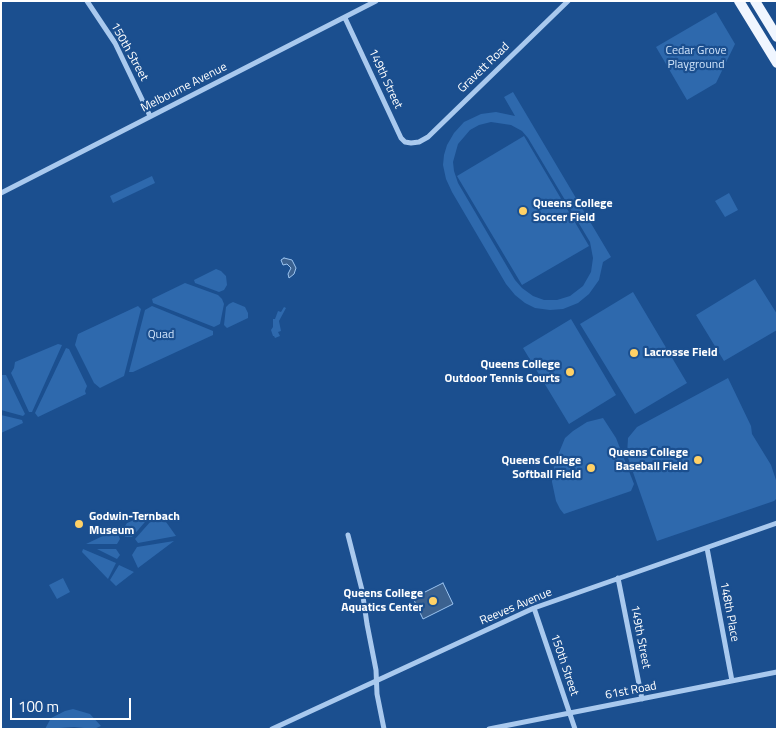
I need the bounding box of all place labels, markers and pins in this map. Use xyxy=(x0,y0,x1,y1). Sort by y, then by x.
place label: Queens College Soccer Field xyxy=(533,197,613,225)
marker: Queens College Soccer Field xyxy=(517,205,529,217)
place label: Lacrosse Field xyxy=(644,346,717,360)
marker: Lacrosse Field xyxy=(628,347,640,359)
place label: Queens College Outdoor Tennis Courts xyxy=(445,358,560,386)
marker: Queens College Outdoor Tennis Courts xyxy=(564,366,576,378)
place label: Queens College Baseball Field xyxy=(608,446,688,474)
place label: Queens College Softball Field xyxy=(501,454,581,482)
marker: Queens College Baseball Field xyxy=(692,454,704,466)
marker: Queens College Softball Field xyxy=(585,462,597,474)
place label: Godwin-Ternbach Museum xyxy=(89,510,180,538)
marker: Godwin-Ternbach Museum xyxy=(73,518,85,530)
place label: Queens College Aquatics Center xyxy=(341,587,423,615)
marker: Queens College Aquatics Center xyxy=(427,595,439,607)

